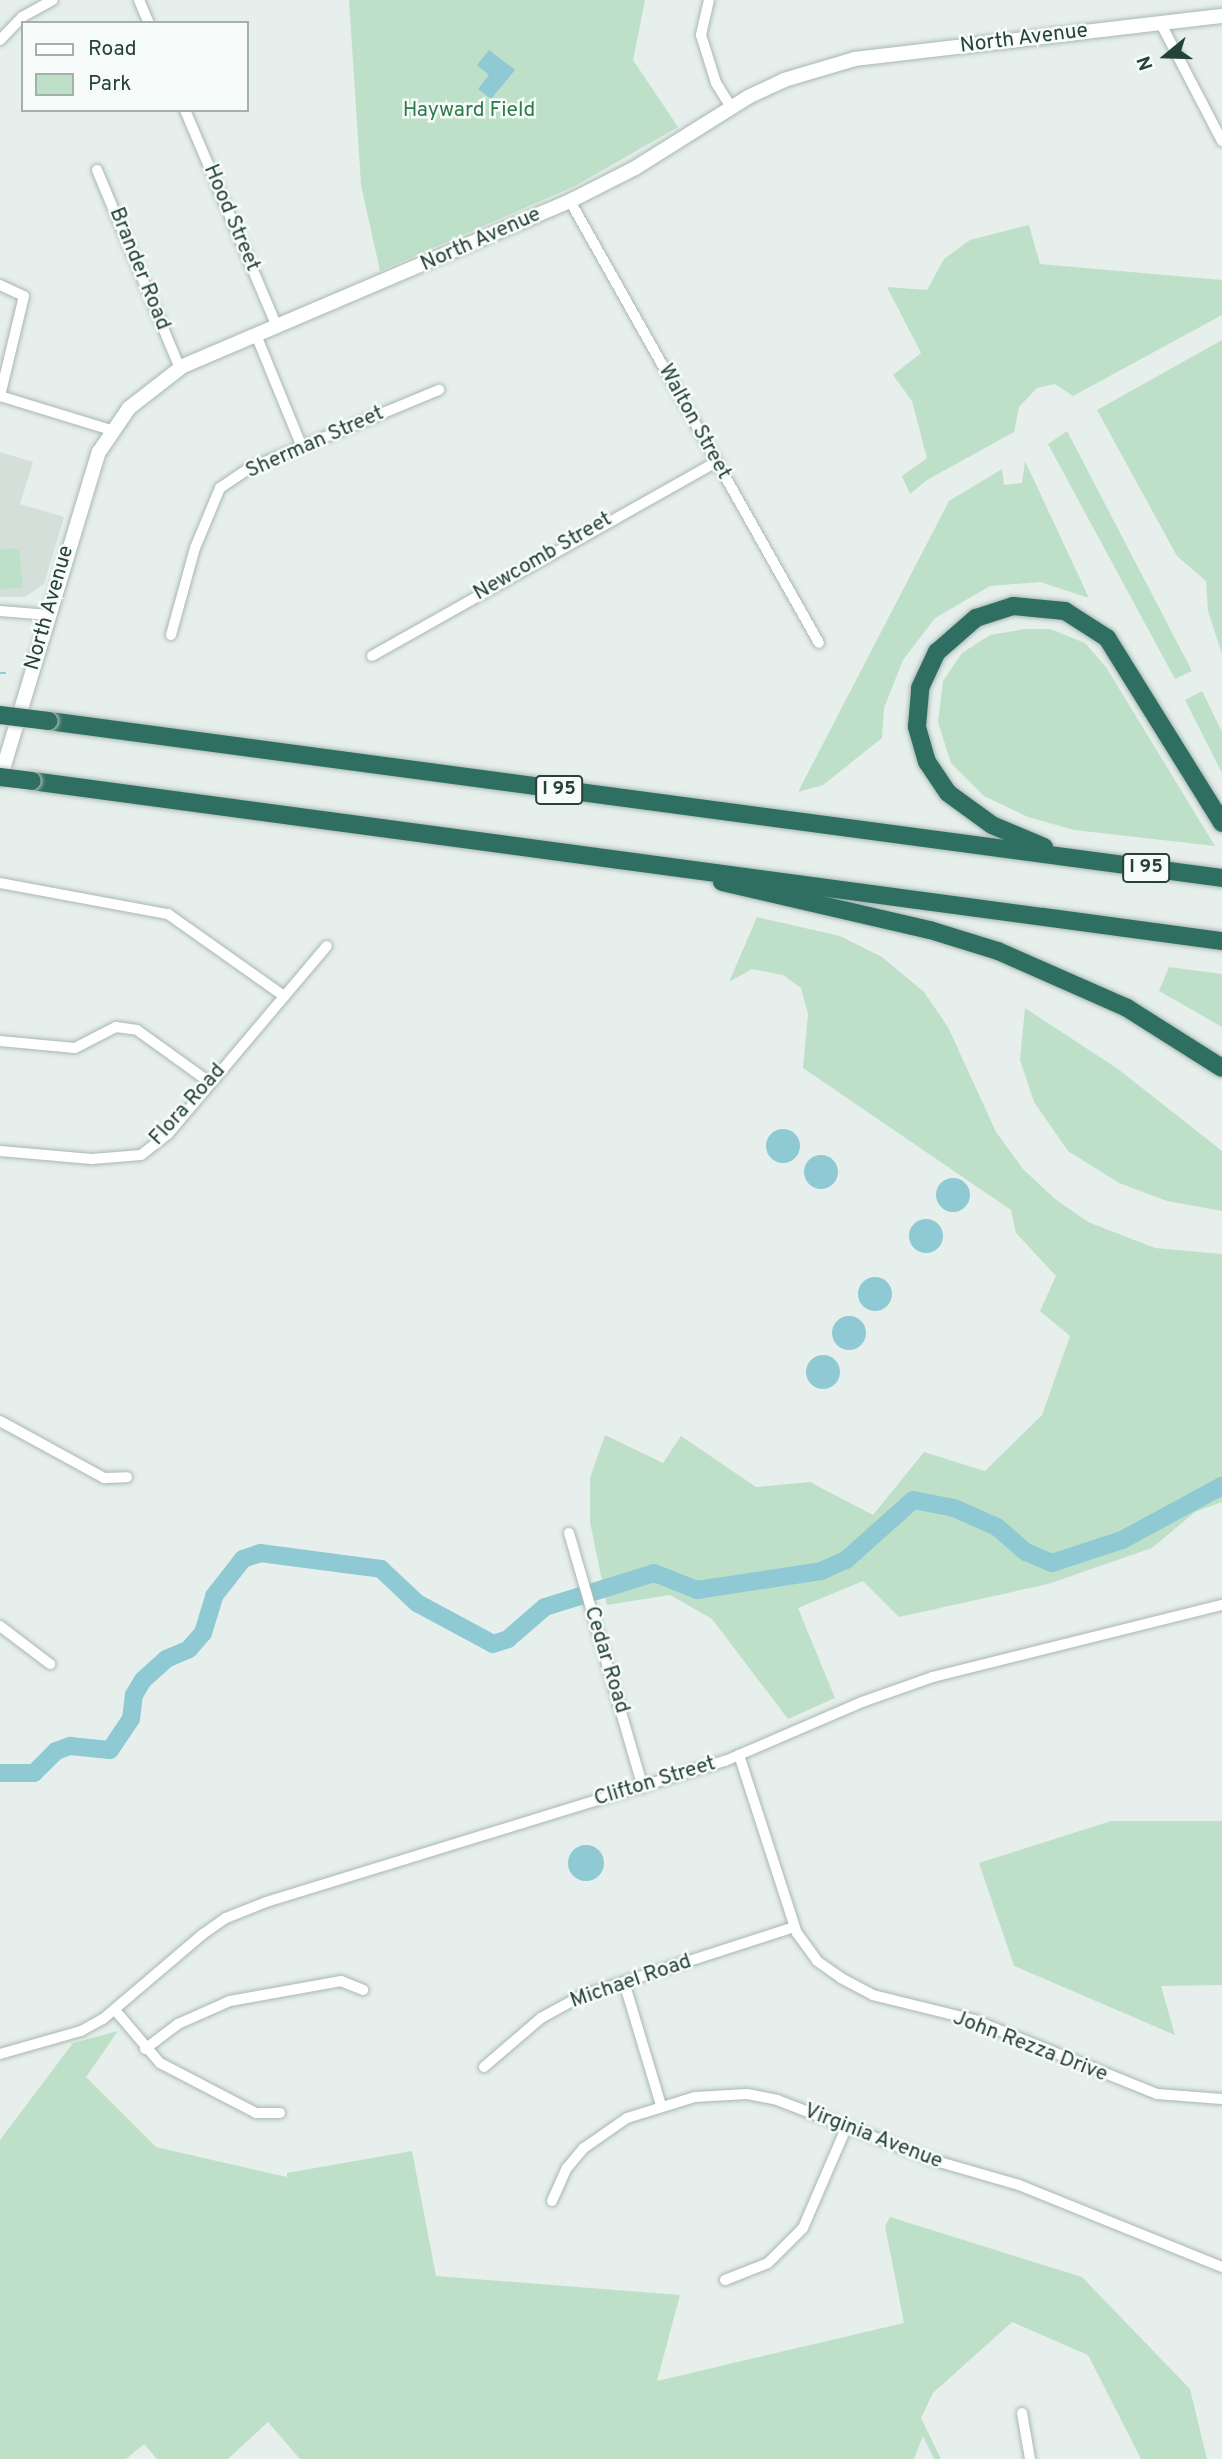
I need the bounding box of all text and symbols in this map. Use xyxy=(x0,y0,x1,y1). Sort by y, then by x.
street label: North Avenue xyxy=(958,19,1090,59)
legend xyxy=(21,21,248,112)
north arrow xyxy=(1131,21,1201,91)
text: Road xyxy=(88,36,137,63)
text: N xyxy=(1133,52,1160,73)
text: Park xyxy=(88,71,131,98)
park label: Hayward Field xyxy=(403,98,535,124)
street label: Hood Street xyxy=(197,161,265,275)
street label: North Avenue xyxy=(417,202,545,278)
street label: Brander Road xyxy=(103,204,175,334)
street label: Walton Street xyxy=(652,360,736,484)
street label: Sherman Street xyxy=(242,401,388,485)
street label: Newcomb Street xyxy=(469,507,617,607)
street label: North Avenue xyxy=(20,542,80,674)
road number: I 95 xyxy=(534,775,584,806)
road number: I 95 xyxy=(1122,852,1170,884)
street label: Flora Road xyxy=(145,1059,231,1151)
street label: Cedar Road xyxy=(578,1604,634,1716)
street label: Clifton Street xyxy=(591,1752,719,1812)
street label: Michael Road xyxy=(567,1950,695,2014)
street label: John Rezza Drive xyxy=(949,2006,1111,2088)
street label: Virginia Avenue xyxy=(800,2099,946,2175)

